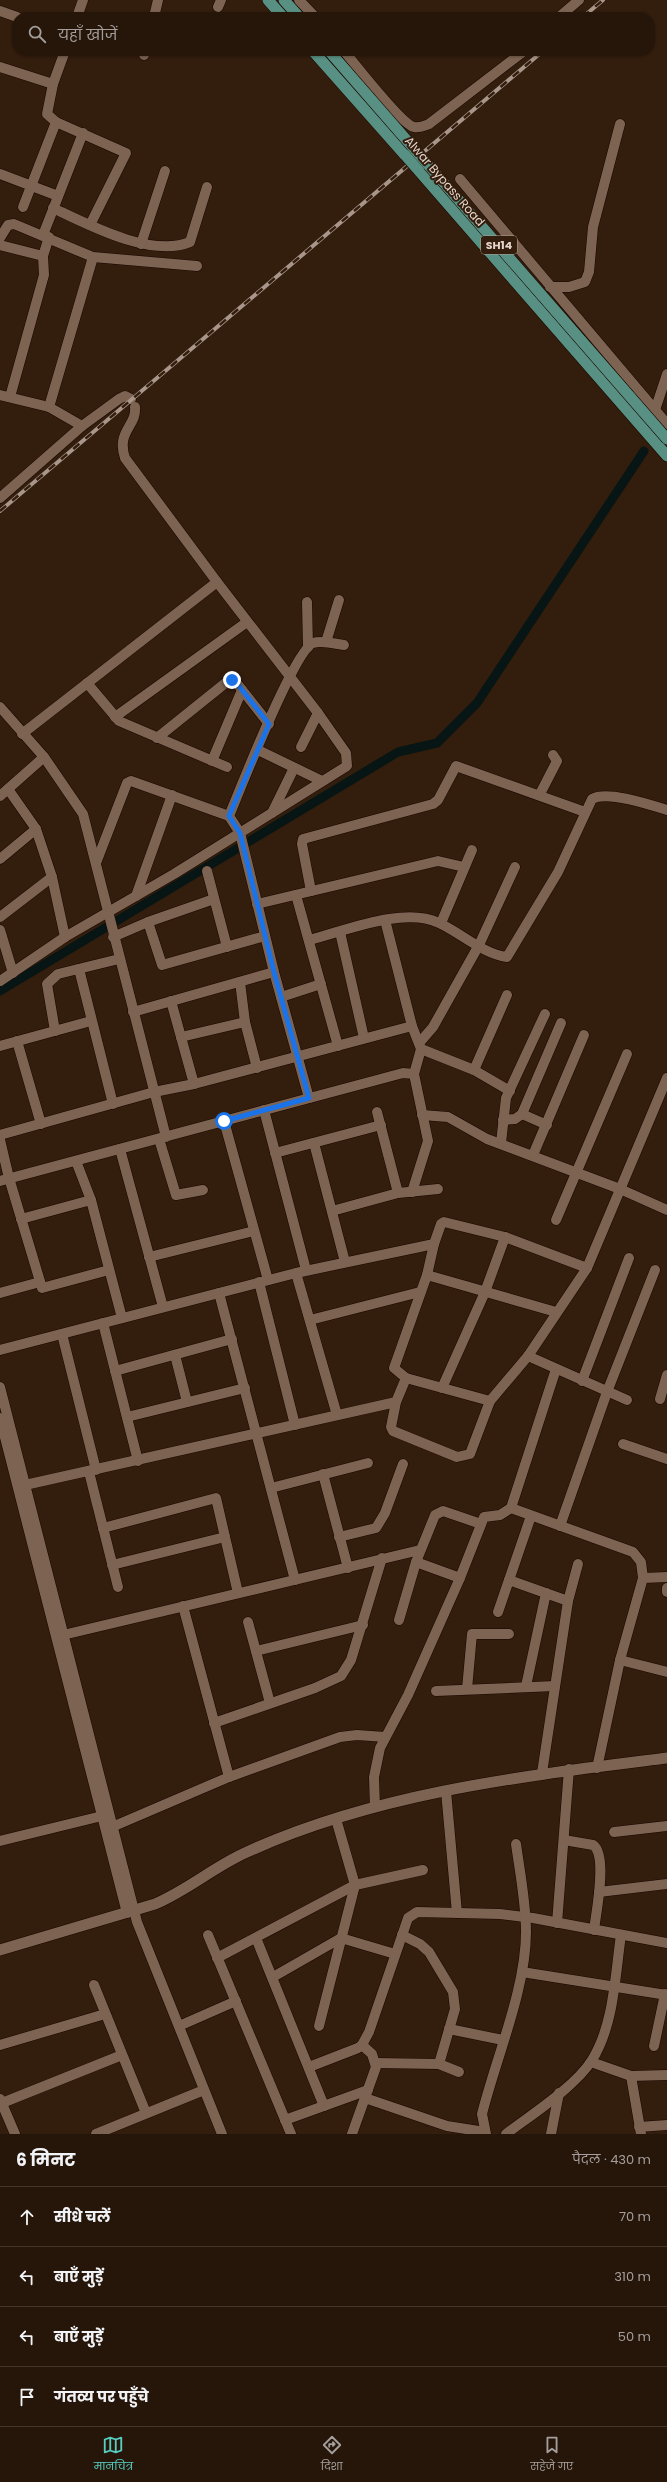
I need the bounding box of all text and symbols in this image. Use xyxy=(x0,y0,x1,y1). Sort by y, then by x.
search box xyxy=(12,12,655,56)
icon: search xyxy=(26,23,48,45)
text: यहाँ खोजें xyxy=(58,24,117,45)
street label: Alwar Bypass Road xyxy=(401,132,489,230)
road number: SH14 xyxy=(481,236,517,254)
route end xyxy=(223,671,241,689)
route start xyxy=(215,1112,233,1130)
text: 6 मिनट xyxy=(16,2148,75,2172)
text: पैदल · 430 m xyxy=(572,2150,651,2169)
icon: ahead xyxy=(16,2206,38,2228)
text: सीधे चलें xyxy=(54,2206,110,2227)
text: 70 m xyxy=(619,2207,651,2226)
icon: left xyxy=(16,2266,38,2288)
text: बाएँ मुड़ें xyxy=(54,2266,103,2287)
text: 310 m xyxy=(614,2267,651,2286)
icon: left xyxy=(16,2326,38,2348)
text: बाएँ मुड़ें xyxy=(54,2326,103,2347)
text: 50 m xyxy=(618,2327,651,2346)
icon: arrive xyxy=(16,2386,38,2408)
text: गंतव्य पर पहुँचे xyxy=(54,2386,149,2407)
tab: मानचित्र xyxy=(94,2434,133,2475)
tab: दिशा xyxy=(321,2434,343,2475)
tab: सहेजे गए xyxy=(530,2434,573,2475)

